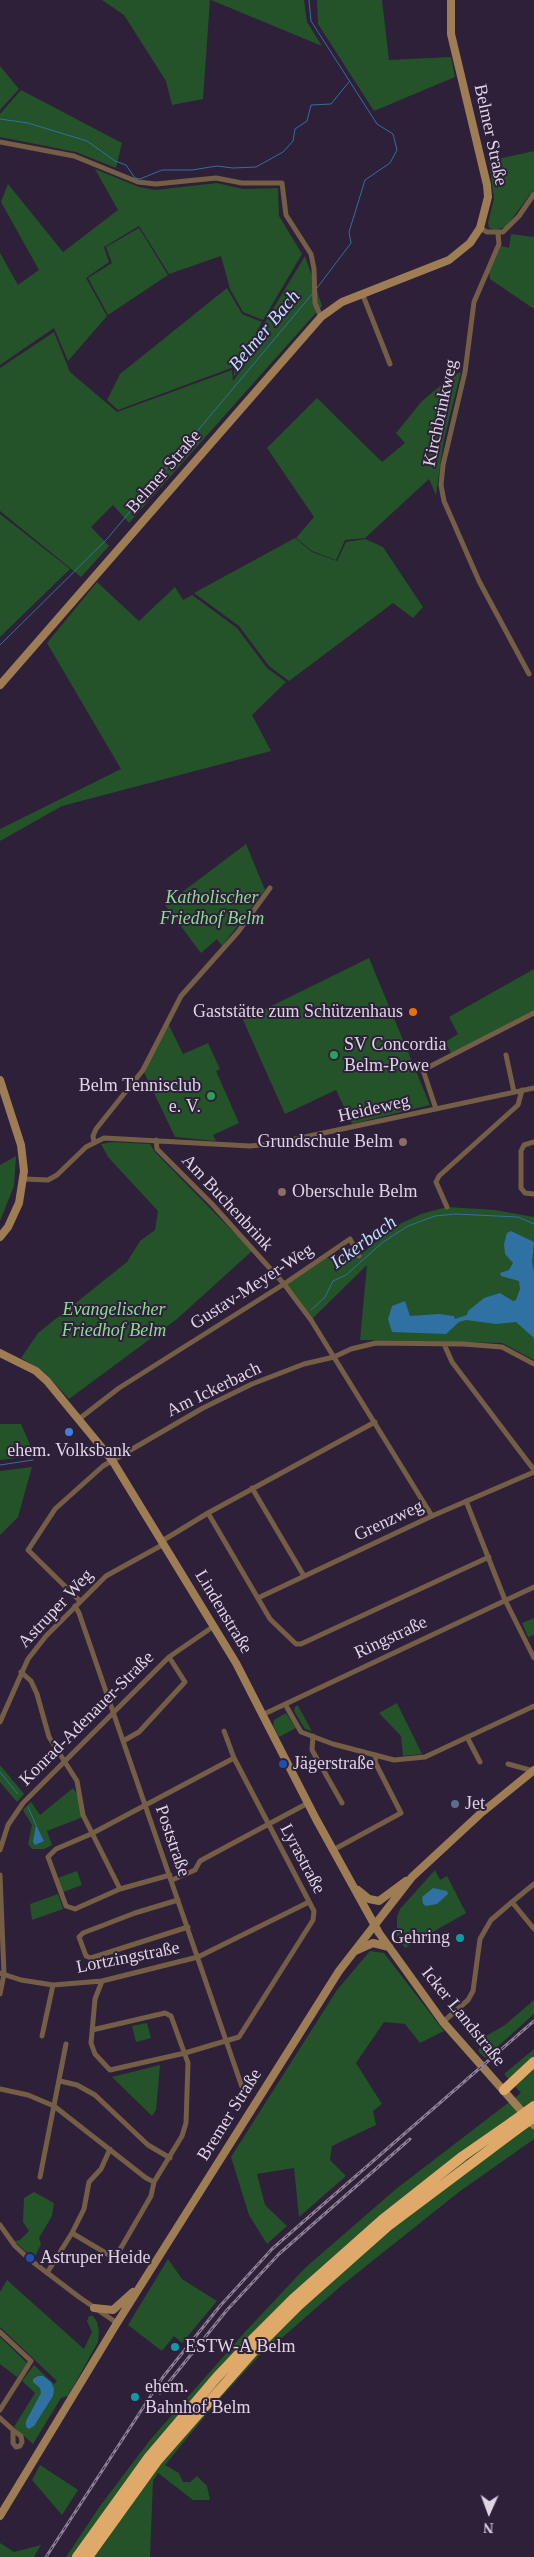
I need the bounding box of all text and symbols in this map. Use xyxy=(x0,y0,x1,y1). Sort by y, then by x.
street label: Belmer Straße xyxy=(469,82,511,188)
water label: Belmer Bach xyxy=(225,286,305,376)
street label: Kirchbrinkweg xyxy=(419,357,463,469)
street label: Belmer Straße xyxy=(122,426,206,518)
park label: Katholischer Friedhof Belm xyxy=(160,887,264,930)
place label: Gaststätte zum Schützenhaus xyxy=(193,1001,403,1023)
marker: Gaststätte zum Schützenhaus xyxy=(407,1006,419,1018)
place label: SV Concordia Belm-Powe xyxy=(344,1034,446,1076)
marker: SV Concordia Belm-Powe xyxy=(328,1049,340,1061)
place label: Belm Tennisclub e. V. xyxy=(79,1075,201,1118)
marker: Belm Tennisclub e. V. xyxy=(205,1090,217,1102)
street label: Heideweg xyxy=(336,1090,412,1128)
place label: Grundschule Belm xyxy=(258,1131,393,1153)
marker: Grundschule Belm xyxy=(397,1136,409,1148)
street label: Am Buchenbrink xyxy=(177,1150,277,1256)
place label: Oberschule Belm xyxy=(292,1181,417,1203)
marker: Oberschule Belm xyxy=(276,1186,288,1198)
water label: Ickerbach xyxy=(327,1211,401,1275)
street label: Gustav-Meyer-Weg xyxy=(187,1239,317,1335)
park label: Evangelischer Friedhof Belm xyxy=(62,1299,166,1342)
street label: Am Ickerbach xyxy=(163,1358,265,1422)
marker: ehem. Volksbank xyxy=(63,1426,75,1438)
place label: ehem. Volksbank xyxy=(7,1440,131,1462)
street label: Grenzweg xyxy=(351,1496,427,1546)
street label: Astruper Weg xyxy=(14,1565,98,1653)
street label: Lindenstraße xyxy=(190,1566,256,1658)
street label: Ringstraße xyxy=(351,1612,431,1664)
street label: Konrad-Adenauer-Straße xyxy=(15,1647,159,1791)
place label: Jägerstraße xyxy=(293,1753,374,1775)
marker: Jägerstraße xyxy=(277,1758,289,1770)
place label: Jet xyxy=(465,1793,485,1815)
marker: Jet xyxy=(449,1798,461,1810)
street label: Poststraße xyxy=(150,1803,194,1879)
street label: Lyrastraße xyxy=(275,1820,329,1898)
place label: Gehring xyxy=(391,1927,450,1949)
marker: Gehring xyxy=(454,1932,466,1944)
street label: Lortzingstraße xyxy=(74,1937,182,1979)
street label: Icker Landstraße xyxy=(416,1963,510,2071)
street label: Bremer Straße xyxy=(193,2065,267,2165)
place label: Astruper Heide xyxy=(40,2247,150,2269)
marker: Astruper Heide xyxy=(24,2252,36,2264)
place label: ESTW-A Belm xyxy=(185,2336,295,2358)
marker: ESTW-A Belm xyxy=(169,2341,181,2353)
place label: ehem. Bahnhof Belm xyxy=(145,2376,250,2418)
marker: ehem. Bahnhof Belm xyxy=(129,2391,141,2403)
north arrow xyxy=(464,2487,514,2537)
text: N xyxy=(483,2520,494,2535)

